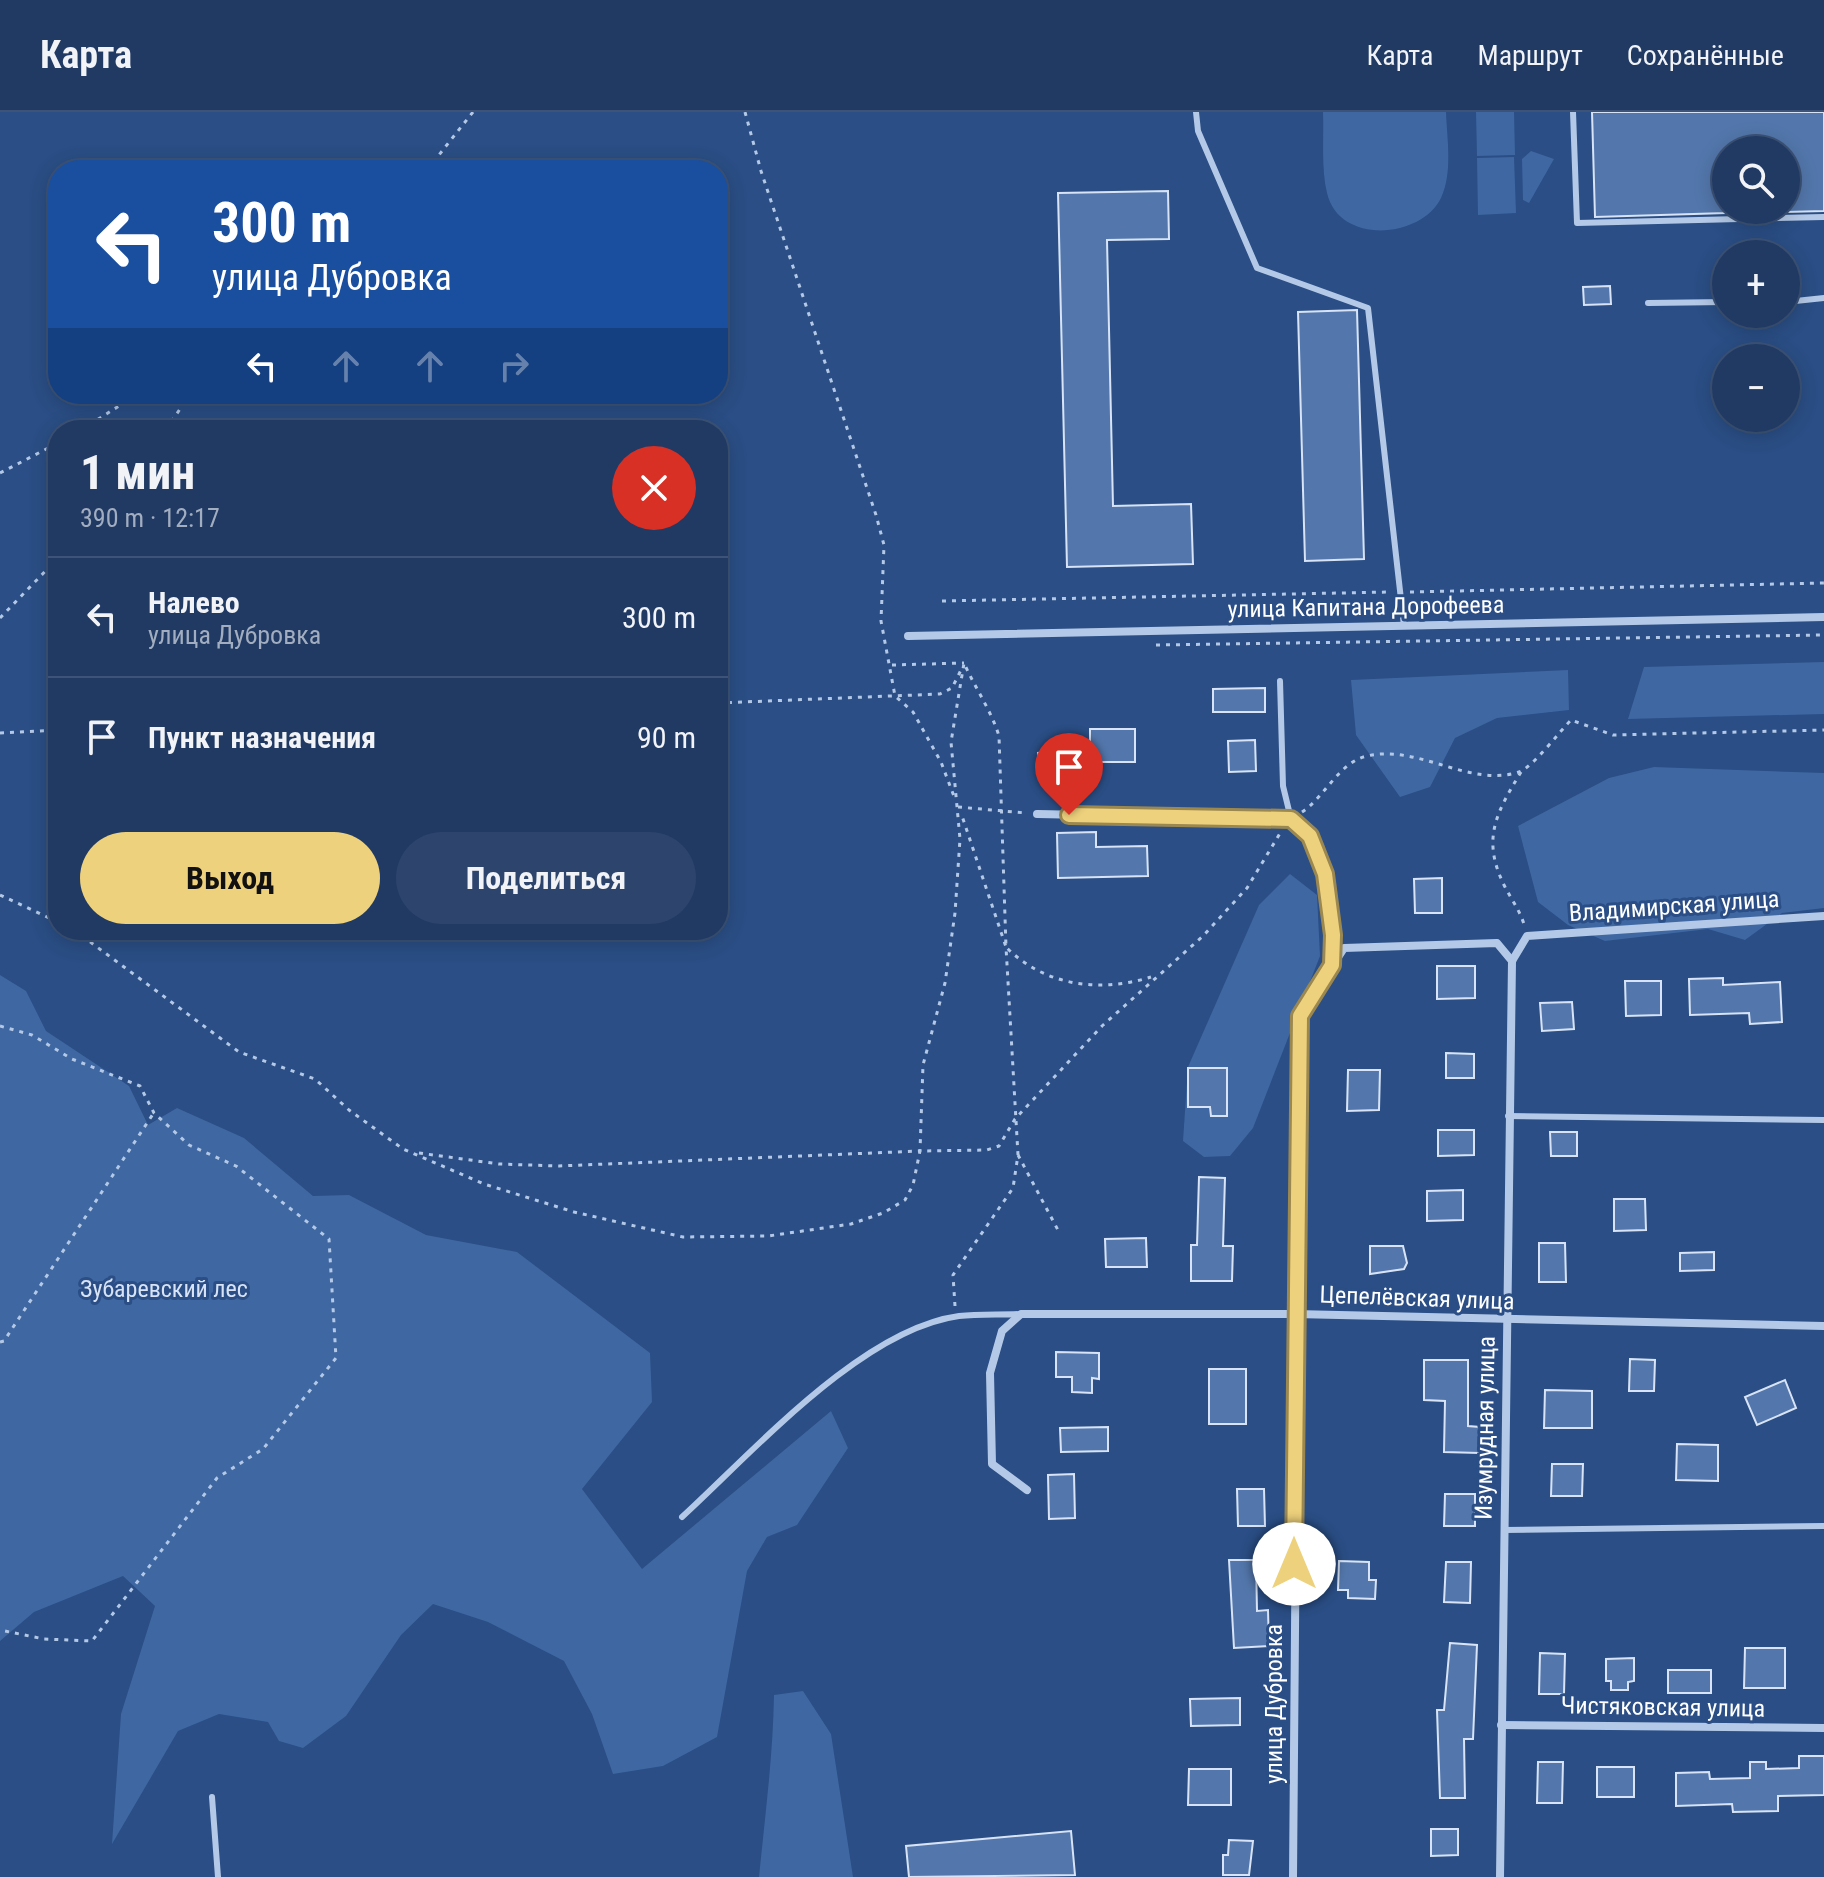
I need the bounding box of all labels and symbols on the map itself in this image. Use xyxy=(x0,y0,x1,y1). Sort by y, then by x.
street label: улица Капитана Дорофеева xyxy=(1227,591,1505,623)
pin xyxy=(1035,733,1103,815)
street label: Владимирская улица xyxy=(1568,885,1780,927)
park label: Зубаревский лес xyxy=(80,1275,248,1303)
street label: Цепелёвская улица xyxy=(1319,1281,1515,1315)
street label: Изумрудная улица xyxy=(1469,1336,1501,1520)
position arrow xyxy=(1252,1522,1336,1606)
street label: улица Дубровка xyxy=(1260,1624,1288,1784)
street label: Чистяковская улица xyxy=(1561,1691,1765,1723)

